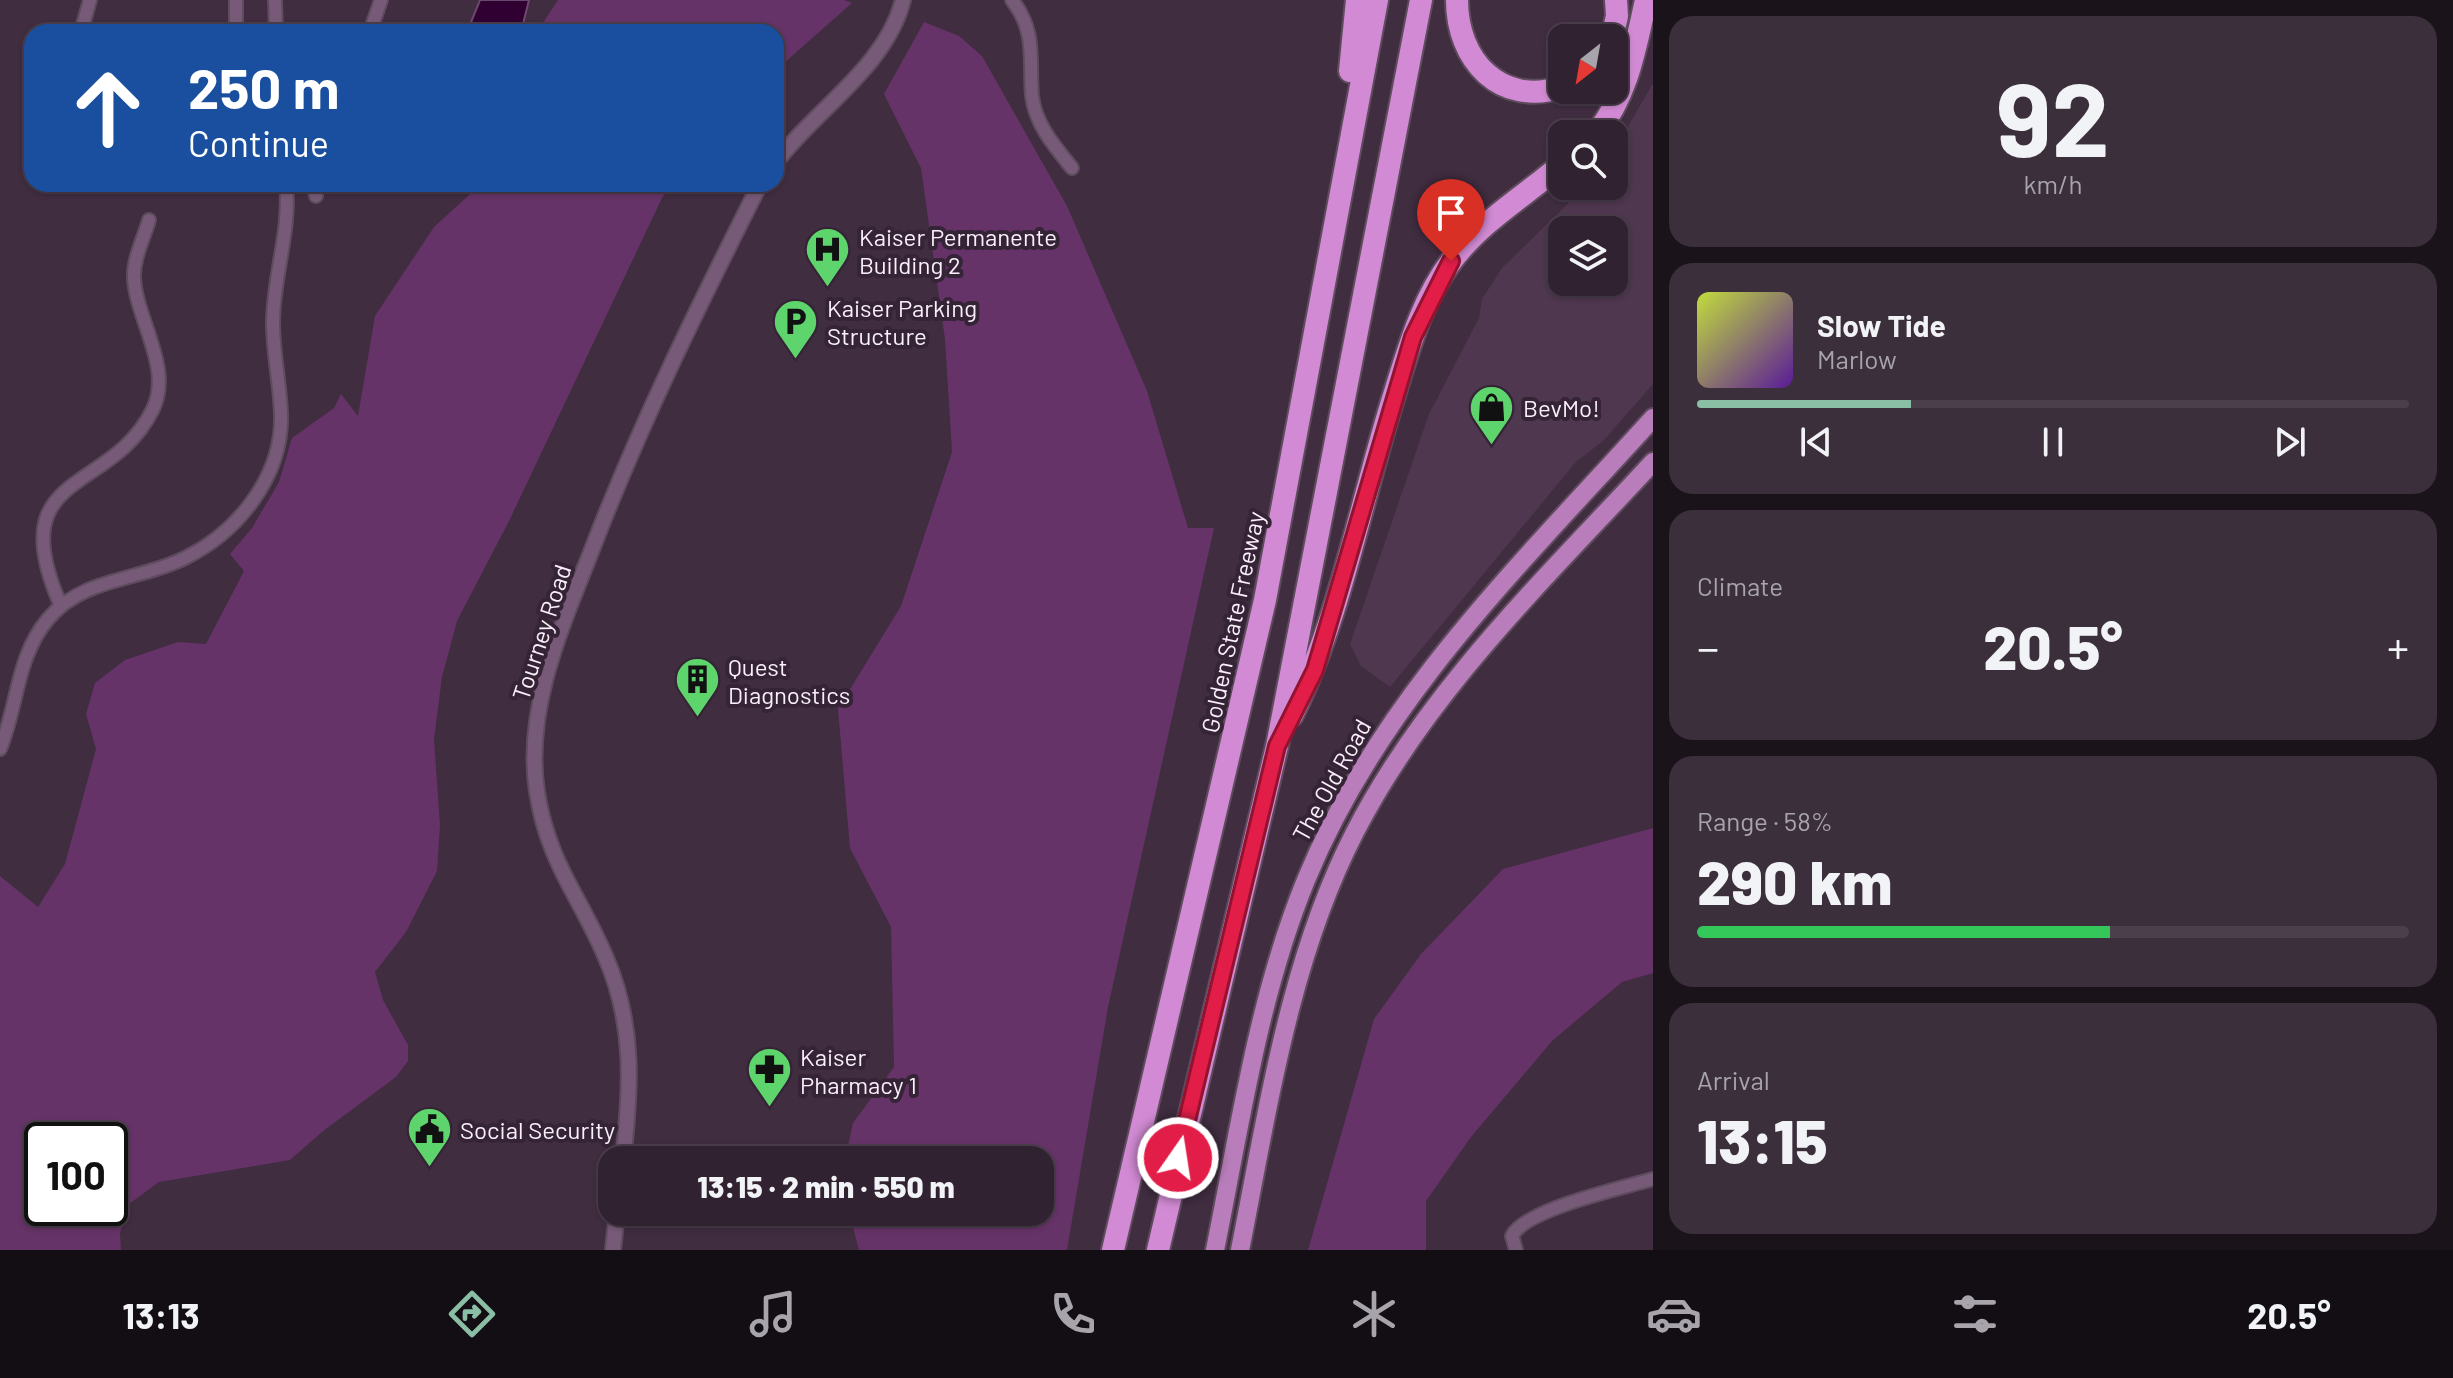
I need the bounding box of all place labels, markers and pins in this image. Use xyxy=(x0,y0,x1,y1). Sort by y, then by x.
pin xyxy=(1417,179,1485,261)
place label: Kaiser Permanente Building 2 xyxy=(859,222,1057,279)
hospital icon: Kaiser Permanente Building 2 xyxy=(804,226,852,289)
place label: Kaiser Parking Structure xyxy=(827,293,977,350)
parking icon: Kaiser Parking Structure xyxy=(772,297,820,360)
shop icon: BevMo! xyxy=(1468,383,1516,446)
place label: BevMo! xyxy=(1523,393,1600,422)
place label: Quest Diagnostics xyxy=(728,652,850,709)
building icon: Quest Diagnostics xyxy=(673,656,721,719)
place label: Kaiser Pharmacy 1 xyxy=(800,1042,917,1099)
pharmacy icon: Kaiser Pharmacy 1 xyxy=(745,1046,793,1109)
public building icon: Social Security xyxy=(405,1105,453,1168)
place label: Social Security xyxy=(460,1115,615,1144)

